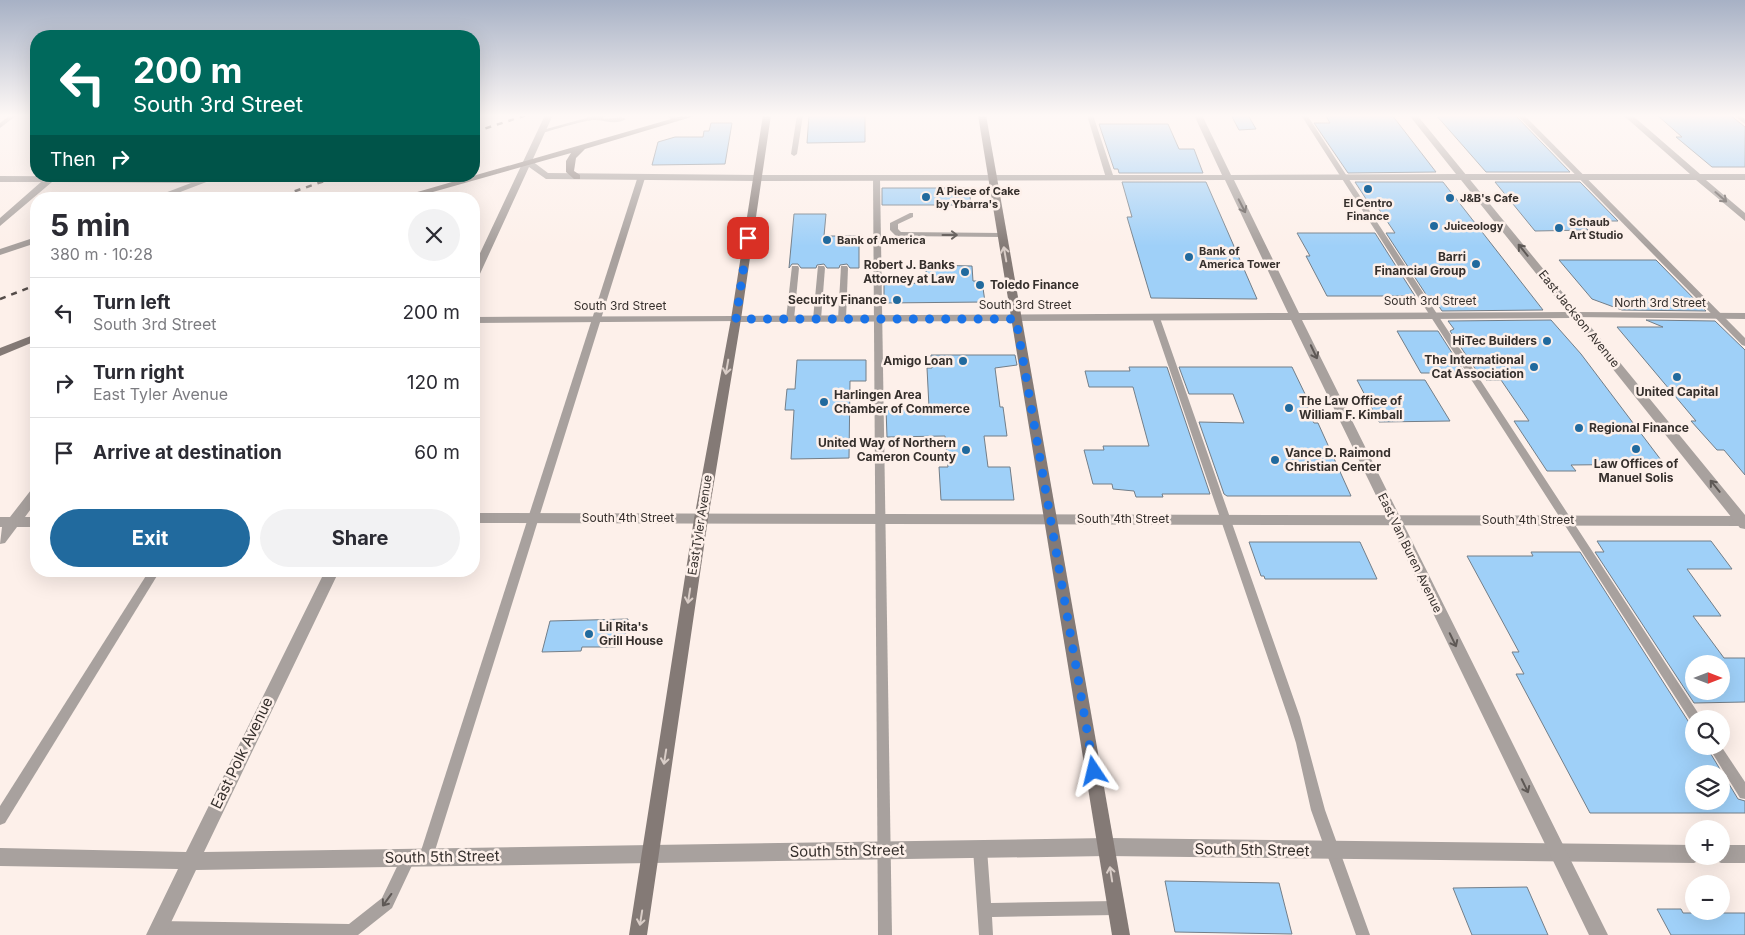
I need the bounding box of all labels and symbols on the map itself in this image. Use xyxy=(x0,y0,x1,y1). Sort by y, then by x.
marker: El Centro Finance xyxy=(1362,183,1374,195)
place label: A Piece of Cake by Ybarra's xyxy=(936,184,1020,211)
marker: A Piece of Cake by Ybarra's xyxy=(920,191,932,203)
place label: J&B's Cafe xyxy=(1460,191,1519,205)
marker: J&B's Cafe xyxy=(1444,192,1456,204)
one-way arrow xyxy=(1715,192,1728,203)
place label: El Centro Finance xyxy=(1344,196,1393,223)
one-way arrow xyxy=(1238,198,1247,213)
place label: Schaub Art Studio xyxy=(1569,215,1624,242)
pin xyxy=(727,217,769,259)
place label: Juiceology xyxy=(1444,219,1504,233)
marker: Juiceology xyxy=(1428,220,1440,232)
marker: Schaub Art Studio xyxy=(1553,222,1565,234)
one-way arrow xyxy=(942,230,958,240)
place label: Bank of America xyxy=(837,233,926,247)
marker: Bank of America xyxy=(821,234,833,246)
place label: Bank of America Tower xyxy=(1199,244,1281,271)
one-way arrow xyxy=(1517,244,1528,257)
one-way arrow xyxy=(1000,246,1010,262)
place label: Barri Financial Group xyxy=(1374,249,1466,278)
marker: Bank of America Tower xyxy=(1183,251,1195,263)
place label: Robert J. Banks Attorney at Law xyxy=(863,257,956,286)
marker: Barri Financial Group xyxy=(1470,258,1482,270)
marker: Robert J. Banks Attorney at Law xyxy=(959,266,971,278)
street label: East Jackson Avenue xyxy=(1536,267,1623,370)
place label: Toledo Finance xyxy=(990,277,1079,292)
marker: Toledo Finance xyxy=(974,279,986,291)
place label: Security Finance xyxy=(788,292,887,307)
street label: South 3rd Street xyxy=(1384,293,1476,308)
marker: Security Finance xyxy=(891,294,903,306)
street label: North 3rd Street xyxy=(1614,295,1706,310)
street label: South 3rd Street xyxy=(979,297,1071,312)
street label: South 3rd Street xyxy=(574,298,666,313)
place label: HiTec Builders xyxy=(1452,333,1537,348)
marker: HiTec Builders xyxy=(1541,335,1553,347)
one-way arrow xyxy=(1310,344,1319,359)
place label: The International Cat Association xyxy=(1424,352,1524,381)
place label: Amigo Loan xyxy=(883,353,953,368)
marker: Amigo Loan xyxy=(957,355,969,367)
one-way arrow xyxy=(722,359,732,375)
marker: The International Cat Association xyxy=(1528,361,1540,373)
marker: United Capital xyxy=(1671,371,1683,383)
place label: United Capital xyxy=(1636,384,1718,399)
place label: Harlingen Area Chamber of Commerce xyxy=(834,387,970,416)
place label: The Law Office of William F. Kimball xyxy=(1299,393,1402,422)
marker: Harlingen Area Chamber of Commerce xyxy=(818,396,830,408)
marker: The Law Office of William F. Kimball xyxy=(1283,402,1295,414)
place label: Regional Finance xyxy=(1589,420,1689,435)
marker: Regional Finance xyxy=(1573,422,1585,434)
place label: United Way of Northern Cameron County xyxy=(818,435,957,464)
marker: Law Offices of Manuel Solis xyxy=(1630,443,1642,455)
marker: United Way of Northern Cameron County xyxy=(960,444,972,456)
place label: Vance D. Raimond Christian Center xyxy=(1285,445,1391,474)
marker: Vance D. Raimond Christian Center xyxy=(1269,454,1281,466)
place label: Law Offices of Manuel Solis xyxy=(1594,456,1678,485)
street label: East Tyler Avenue xyxy=(684,474,715,576)
one-way arrow xyxy=(1709,479,1720,492)
street label: East Van Buren Avenue xyxy=(1375,490,1446,615)
street label: South 4th Street xyxy=(582,510,674,525)
street label: South 4th Street xyxy=(1077,511,1169,526)
street label: South 4th Street xyxy=(1482,512,1574,527)
one-way arrow xyxy=(684,588,694,604)
place label: Lil Rita's Grill House xyxy=(599,619,663,648)
marker: Lil Rita's Grill House xyxy=(583,628,595,640)
one-way arrow xyxy=(1449,632,1458,647)
north arrow xyxy=(1685,655,1730,700)
street label: East Polk Avenue xyxy=(206,694,277,812)
position arrow xyxy=(1067,744,1119,796)
one-way arrow xyxy=(660,749,670,765)
one-way arrow xyxy=(1521,778,1530,793)
street label: South 5th Street xyxy=(1194,839,1310,860)
street label: South 5th Street xyxy=(789,840,905,861)
street label: South 5th Street xyxy=(384,846,500,867)
one-way arrow xyxy=(1106,866,1116,882)
one-way arrow xyxy=(382,893,392,907)
one-way arrow xyxy=(636,910,646,926)

